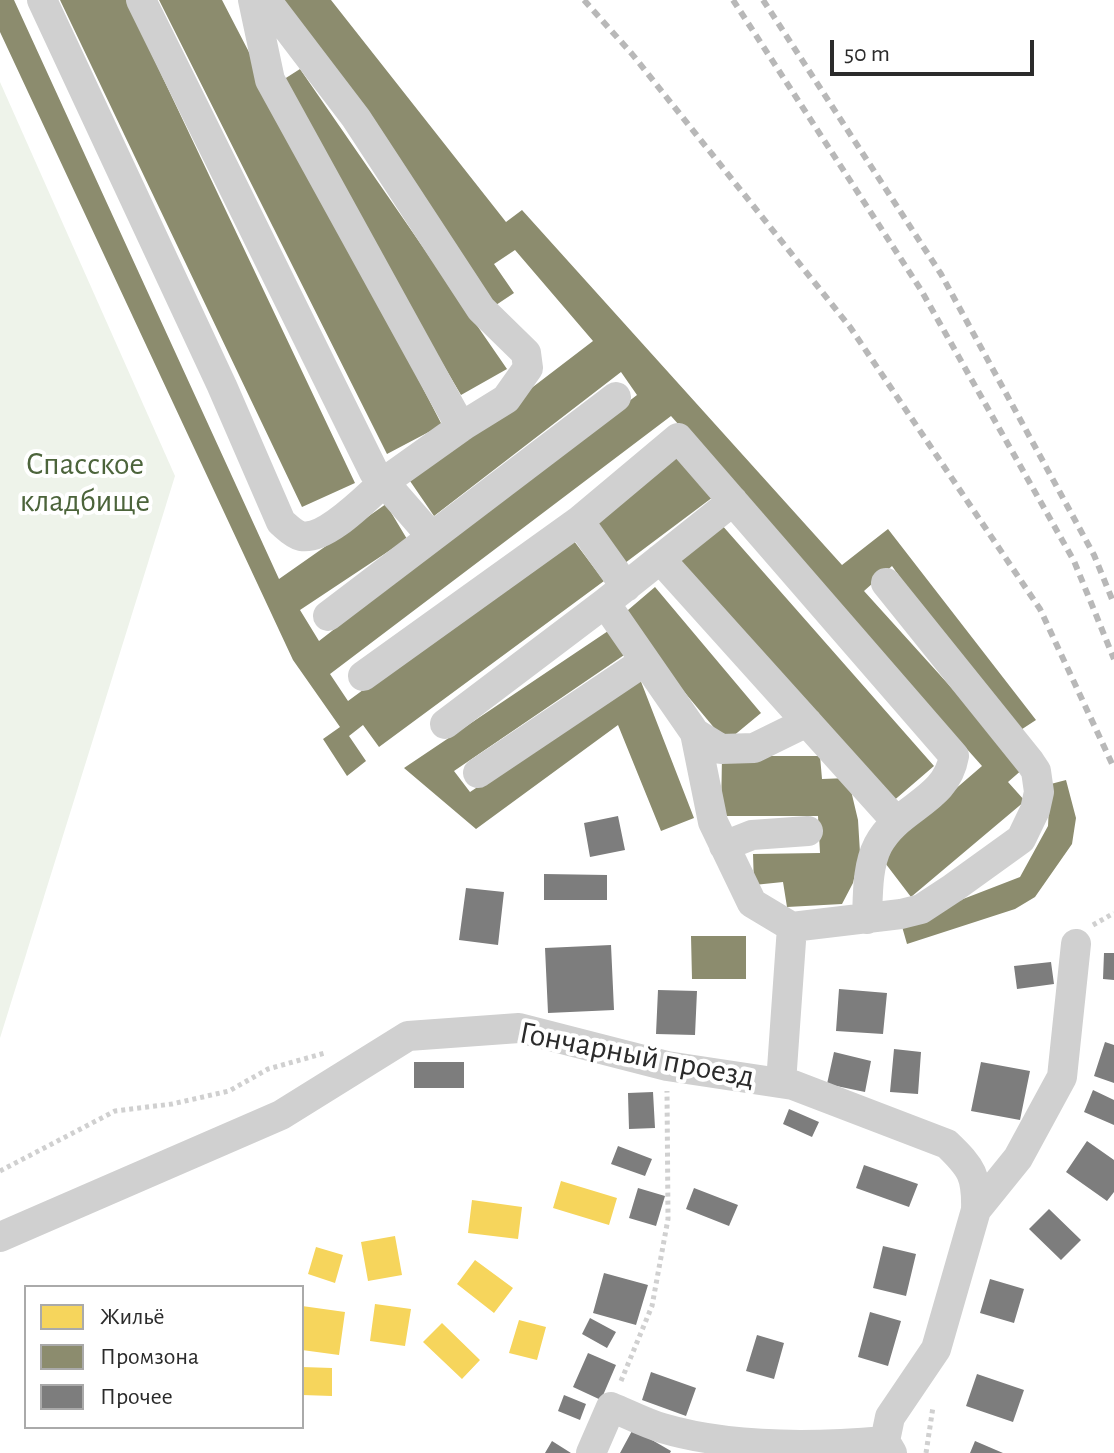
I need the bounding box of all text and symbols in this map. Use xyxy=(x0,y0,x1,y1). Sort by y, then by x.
scale bar xyxy=(834,24,1038,74)
text: 50 m xyxy=(844,42,890,66)
park label: Спасское кладбище xyxy=(20,445,150,520)
street label: Гончарный проезд xyxy=(516,1013,758,1097)
legend xyxy=(24,1285,304,1429)
text: Жильё xyxy=(100,1305,165,1329)
text: Промзона xyxy=(100,1345,199,1369)
text: Прочее xyxy=(100,1385,173,1409)

